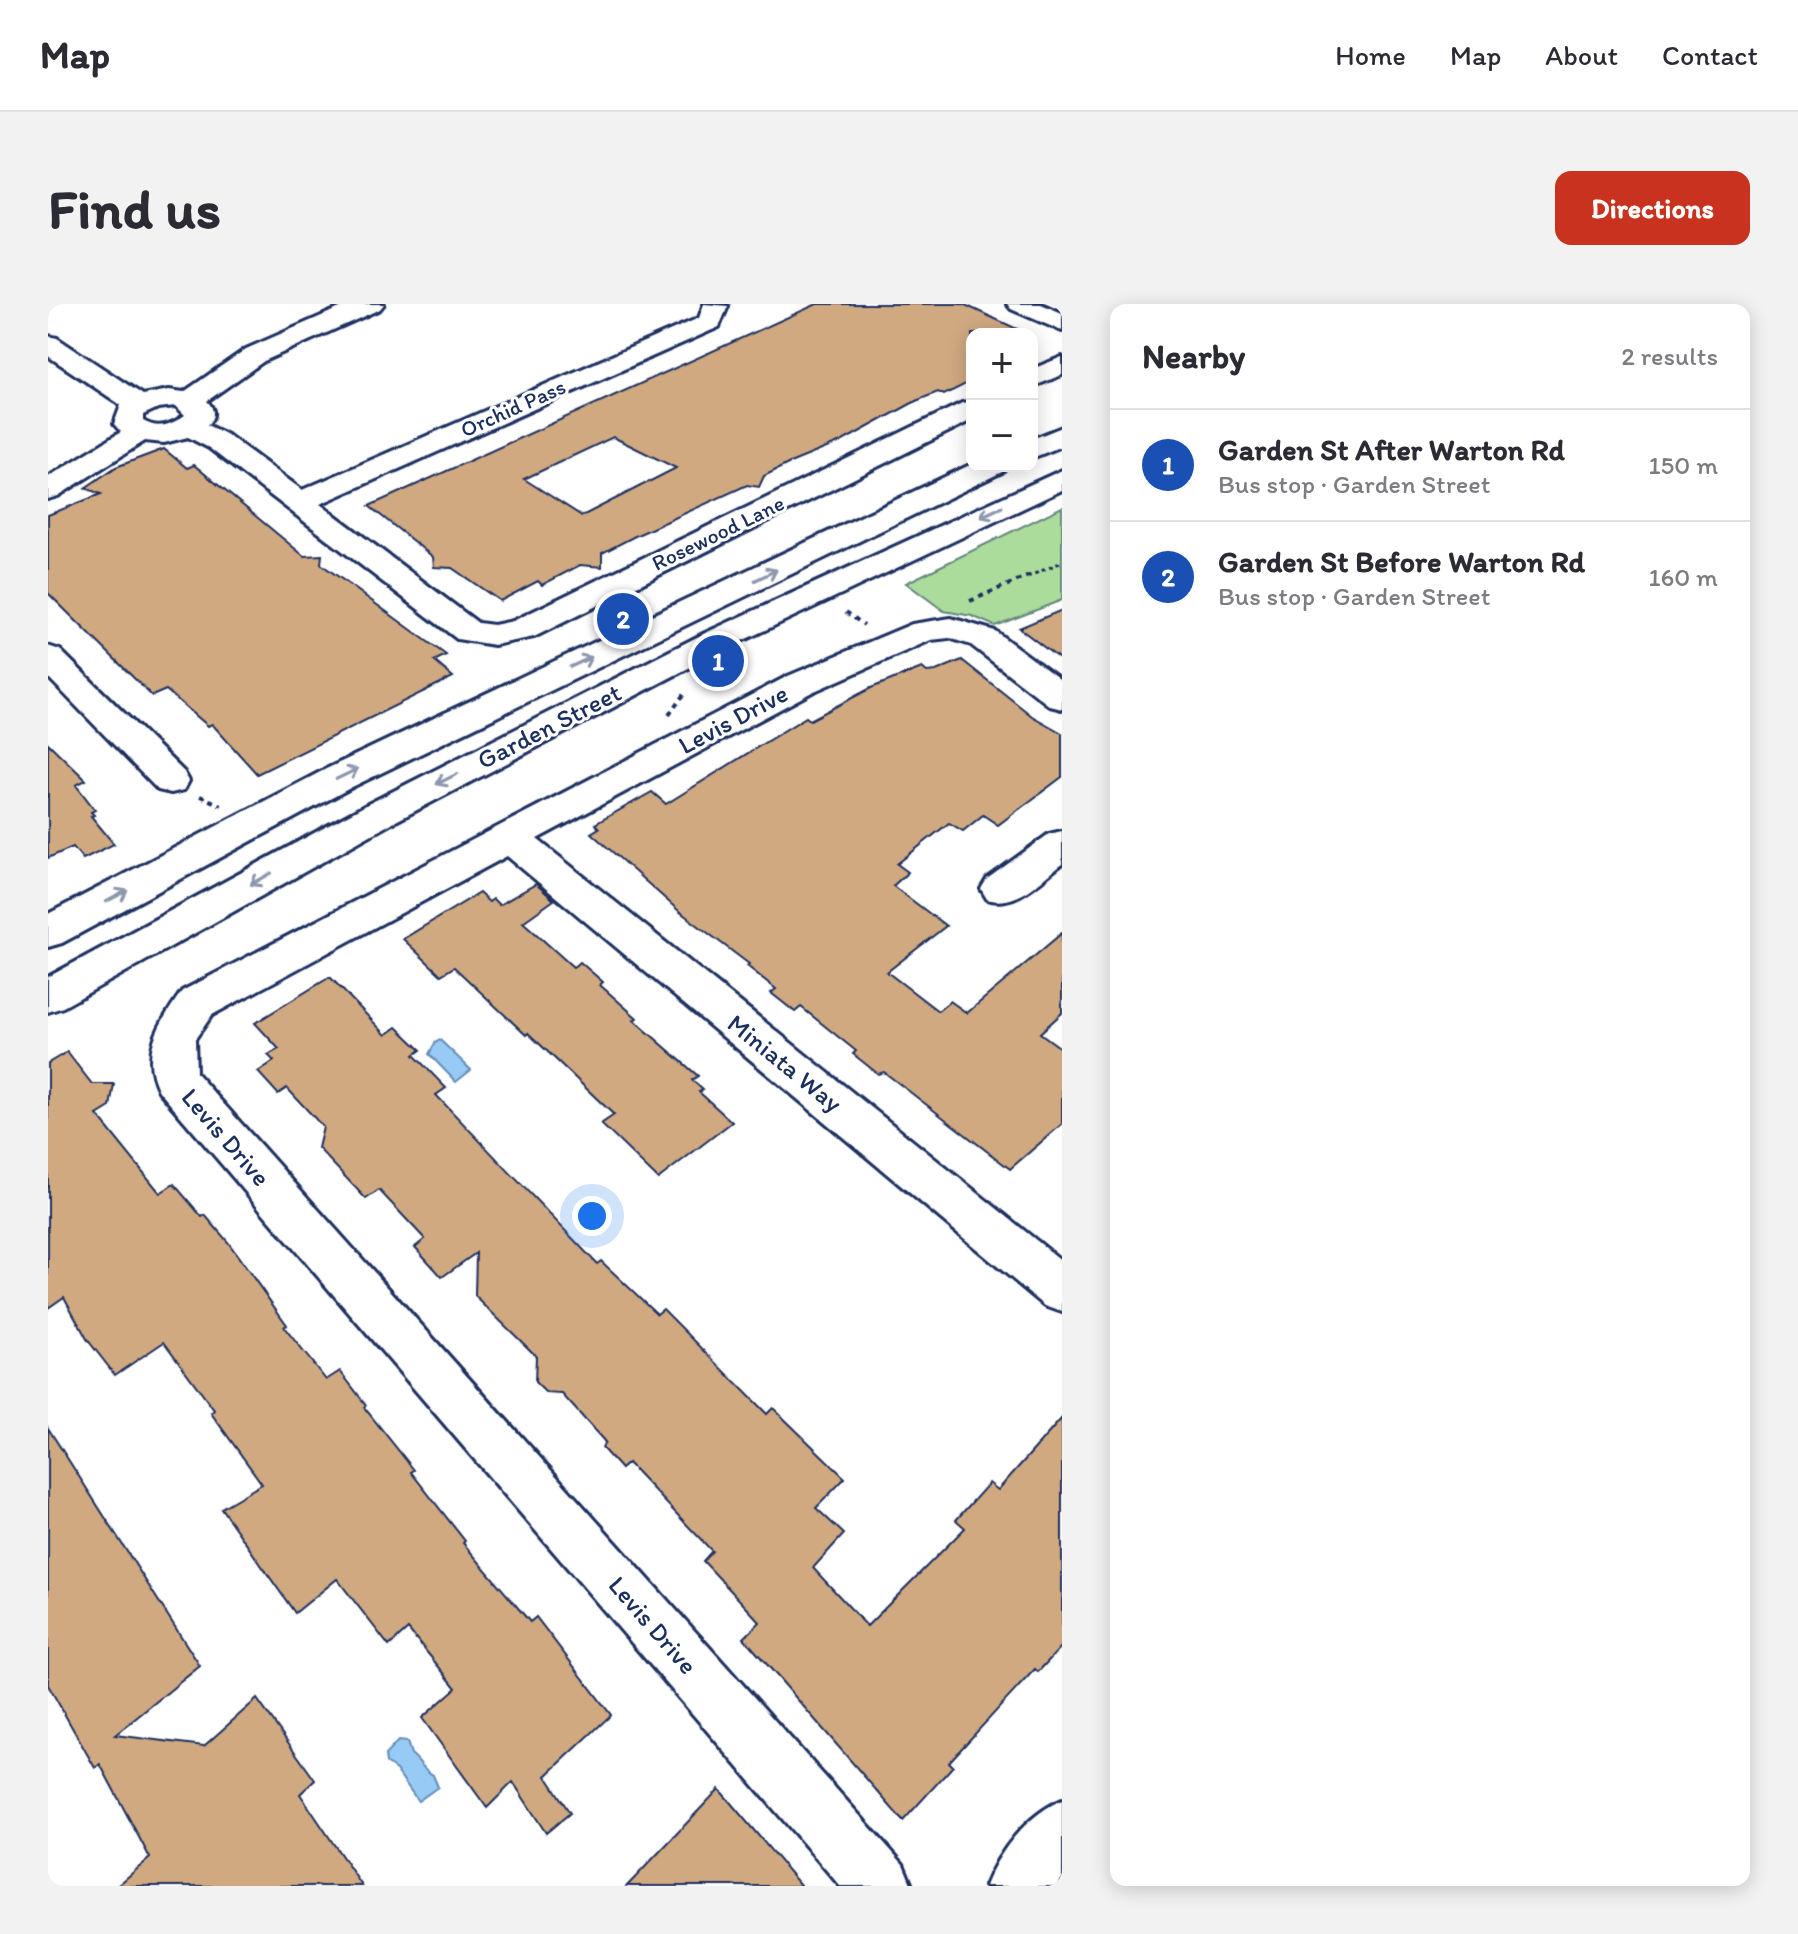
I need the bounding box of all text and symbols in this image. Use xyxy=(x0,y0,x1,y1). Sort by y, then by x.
text: Map xyxy=(40,32,110,78)
text: Home xyxy=(1335,38,1406,72)
text: Map xyxy=(1450,38,1501,72)
text: About xyxy=(1545,38,1618,72)
text: Contact xyxy=(1662,38,1758,72)
button: Directions xyxy=(1555,171,1750,245)
text: Find us xyxy=(48,175,221,242)
map controls xyxy=(966,328,1038,472)
button: + xyxy=(966,328,1038,400)
text: Nearby xyxy=(1142,336,1245,377)
text: 2 results xyxy=(1621,340,1718,372)
street label: Orchid Pass xyxy=(456,373,570,443)
button: − xyxy=(966,400,1038,472)
text: Garden St After Warton Rd xyxy=(1218,431,1565,468)
text: 1 xyxy=(1162,449,1174,481)
text: 150 m xyxy=(1649,449,1718,481)
text: Bus stop · Garden Street xyxy=(1218,468,1490,500)
street label: Rosewood Lane xyxy=(647,489,789,577)
one-way arrow xyxy=(980,505,1004,520)
text: Garden St Before Warton Rd xyxy=(1218,543,1585,580)
text: 2 xyxy=(1161,561,1175,593)
text: 160 m xyxy=(1648,561,1718,593)
one-way arrow xyxy=(753,567,777,582)
text: Bus stop · Garden Street xyxy=(1218,580,1490,612)
pin: 2 xyxy=(597,589,649,649)
pin: 1 xyxy=(692,631,744,691)
one-way arrow xyxy=(569,654,593,669)
street label: Garden Street xyxy=(472,676,627,776)
street label: Levis Drive xyxy=(673,677,793,761)
one-way arrow xyxy=(334,766,358,781)
one-way arrow xyxy=(436,772,459,787)
one-way arrow xyxy=(249,872,273,888)
one-way arrow xyxy=(104,887,128,903)
street label: Miniata Way xyxy=(721,1007,849,1119)
street label: Levis Drive xyxy=(175,1081,277,1193)
your location xyxy=(572,1196,612,1236)
street label: Levis Drive xyxy=(602,1569,704,1681)

